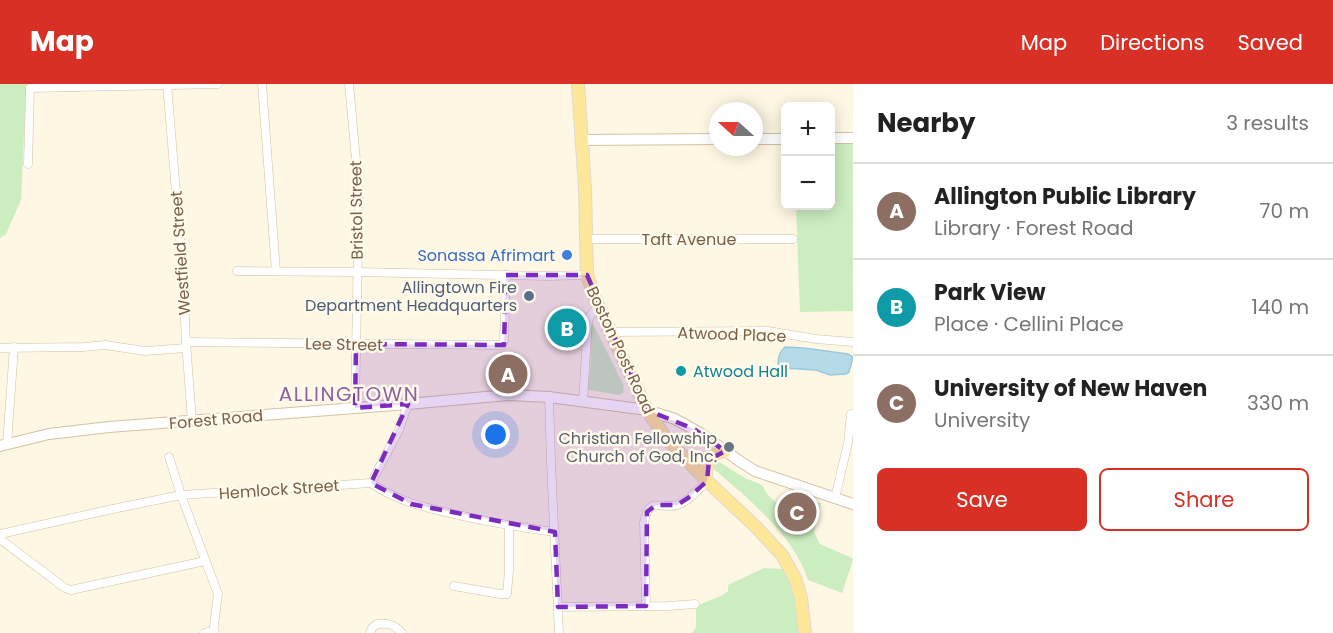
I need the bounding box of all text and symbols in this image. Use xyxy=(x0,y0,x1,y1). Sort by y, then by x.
text: Map xyxy=(30,22,94,61)
text: Map xyxy=(1021,28,1067,57)
text: Directions xyxy=(1100,28,1204,57)
text: Saved xyxy=(1237,28,1303,57)
north arrow xyxy=(709,102,763,156)
map controls xyxy=(781,102,835,210)
button: + xyxy=(781,102,835,156)
text: Nearby xyxy=(877,105,975,141)
text: 3 results xyxy=(1226,109,1309,137)
button: − xyxy=(781,156,835,210)
street label: Bristol Street xyxy=(344,160,369,260)
text: Allington Public Library xyxy=(934,181,1196,212)
street label: Westfield Street xyxy=(165,190,196,316)
text: A xyxy=(889,197,904,225)
text: 70 m xyxy=(1260,197,1309,225)
text: Library · Forest Road xyxy=(934,214,1134,242)
street label: Taft Avenue xyxy=(642,228,737,251)
place label: Sonassa Afrimart xyxy=(417,244,555,267)
marker: Sonassa Afrimart xyxy=(560,248,574,262)
place label: Allingtown Fire Department Headquarters xyxy=(305,276,517,317)
text: Park View xyxy=(934,277,1046,308)
street label: Boston Post Road xyxy=(581,283,660,418)
marker: Allingtown Fire Department Headquarters xyxy=(522,289,536,303)
text: B xyxy=(890,293,903,321)
text: 140 m xyxy=(1252,293,1309,321)
pin: B xyxy=(548,306,586,350)
text: Place · Cellini Place xyxy=(934,310,1124,338)
street label: Atwood Place xyxy=(677,321,787,348)
street label: Lee Street xyxy=(305,332,383,357)
pin: A xyxy=(488,352,528,396)
place label: Atwood Hall xyxy=(693,360,788,383)
marker: Atwood Hall xyxy=(674,364,688,378)
text: University of New Haven xyxy=(934,373,1207,404)
district label: ALLINGTOWN xyxy=(279,380,419,408)
text: C xyxy=(889,389,904,417)
text: 330 m xyxy=(1247,389,1309,417)
street label: Forest Road xyxy=(168,404,264,435)
text: University xyxy=(934,406,1030,434)
your location xyxy=(481,420,510,449)
place label: Christian Fellowship Church of God, Inc. xyxy=(559,427,717,468)
marker: Christian Fellowship Church of God, Inc. xyxy=(722,440,736,454)
button: Save xyxy=(877,468,1087,531)
button: Share xyxy=(1099,468,1309,531)
street label: Hemlock Street xyxy=(218,474,340,505)
pin: C xyxy=(778,490,816,534)

